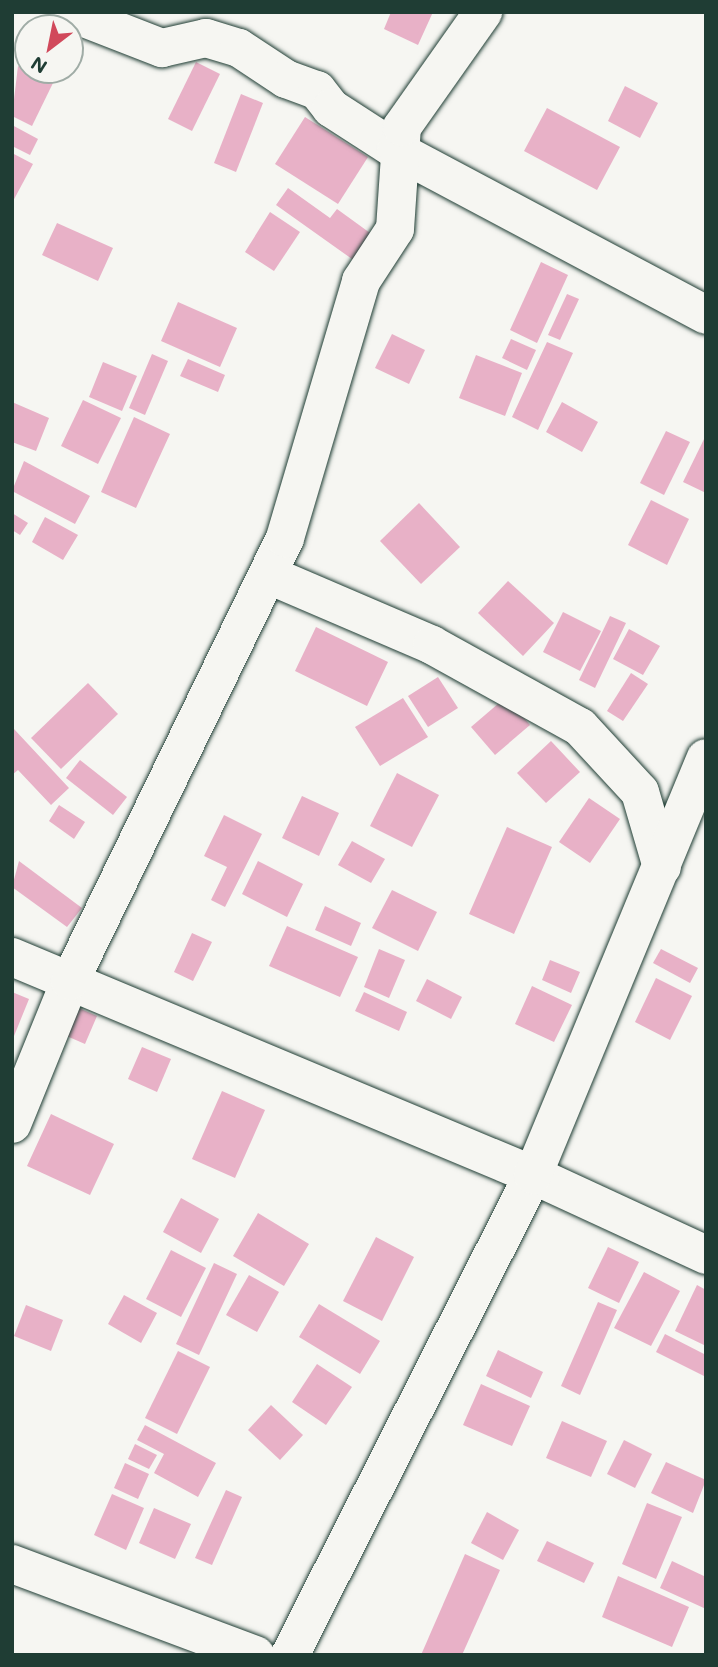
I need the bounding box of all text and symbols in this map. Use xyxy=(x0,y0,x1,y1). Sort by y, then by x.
north arrow xyxy=(14,14,84,84)
text: N xyxy=(26,51,51,80)

